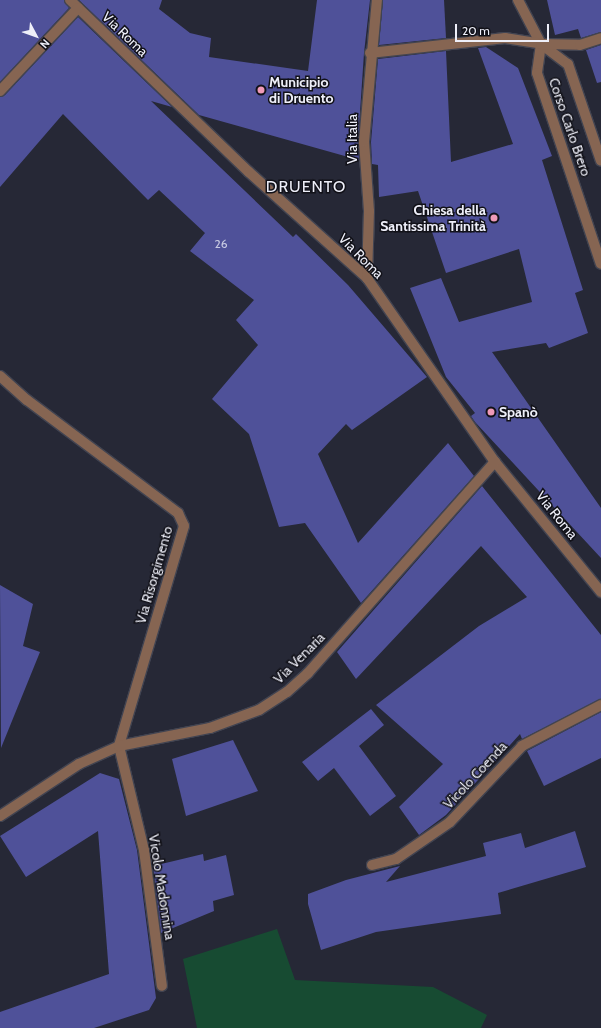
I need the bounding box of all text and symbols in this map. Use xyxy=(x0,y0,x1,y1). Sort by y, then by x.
street label: Via Roma xyxy=(99,8,151,60)
north arrow xyxy=(16,16,56,56)
scale bar xyxy=(457,16,551,42)
text: 20 m xyxy=(462,23,490,38)
text: N xyxy=(37,36,53,51)
place label: Municipio di Druento xyxy=(269,74,333,106)
street label: Corso Carlo Brero xyxy=(545,76,595,178)
marker: Municipio di Druento xyxy=(256,85,266,95)
street label: Via Italia xyxy=(344,114,360,164)
district label: DRUENTO xyxy=(266,177,346,197)
place label: Chiesa della Santissima Trinità xyxy=(380,202,486,234)
marker: Chiesa della Santissima Trinità xyxy=(489,213,499,223)
street label: Via Roma xyxy=(335,230,387,282)
house number: 26 xyxy=(214,237,228,251)
place label: Spanò xyxy=(499,404,538,420)
marker: Spanò xyxy=(486,407,496,417)
street label: Via Roma xyxy=(533,488,581,542)
street label: Via Risorgimento xyxy=(132,524,176,626)
street label: Via Venaria xyxy=(270,629,328,687)
street label: Vicolo Coenda xyxy=(440,738,510,812)
street label: Vicolo Madonnina xyxy=(145,833,179,941)

